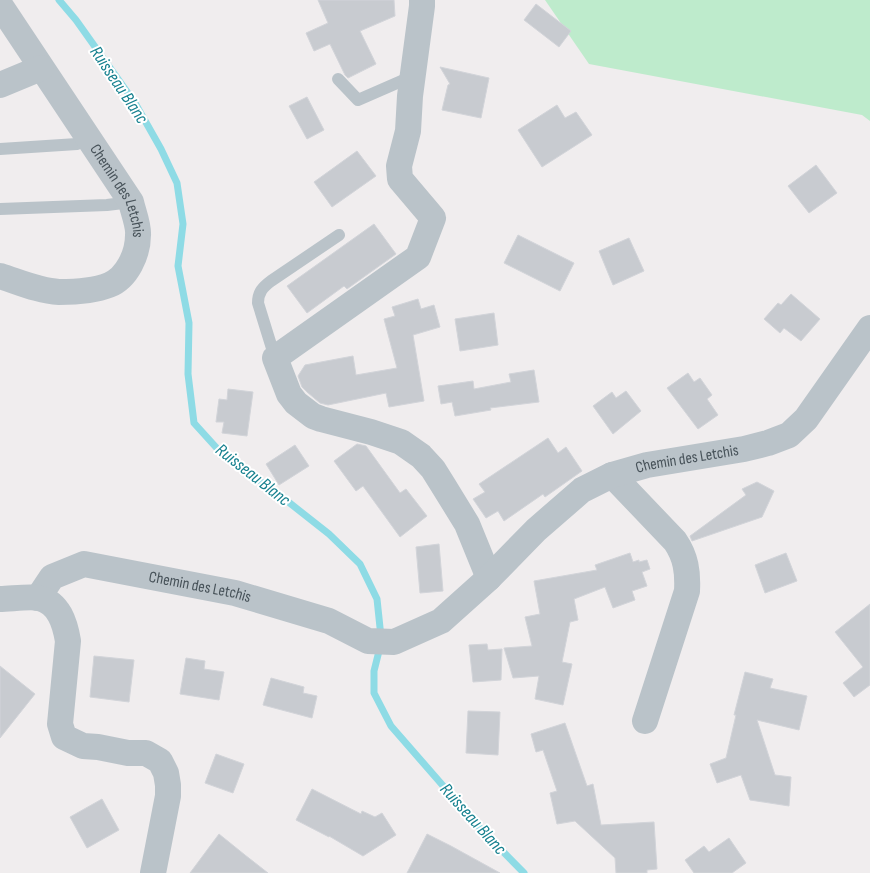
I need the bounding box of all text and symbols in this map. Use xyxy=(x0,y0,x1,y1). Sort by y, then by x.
water label: Ruisseau Blanc xyxy=(85,42,153,128)
street label: Chemin des Letchis xyxy=(86,140,148,239)
water label: Ruisseau Blanc xyxy=(212,439,294,511)
street label: Chemin des Letchis xyxy=(633,441,740,477)
street label: Chemin des Letchis xyxy=(147,567,254,607)
water label: Ruisseau Blanc xyxy=(435,779,511,859)

